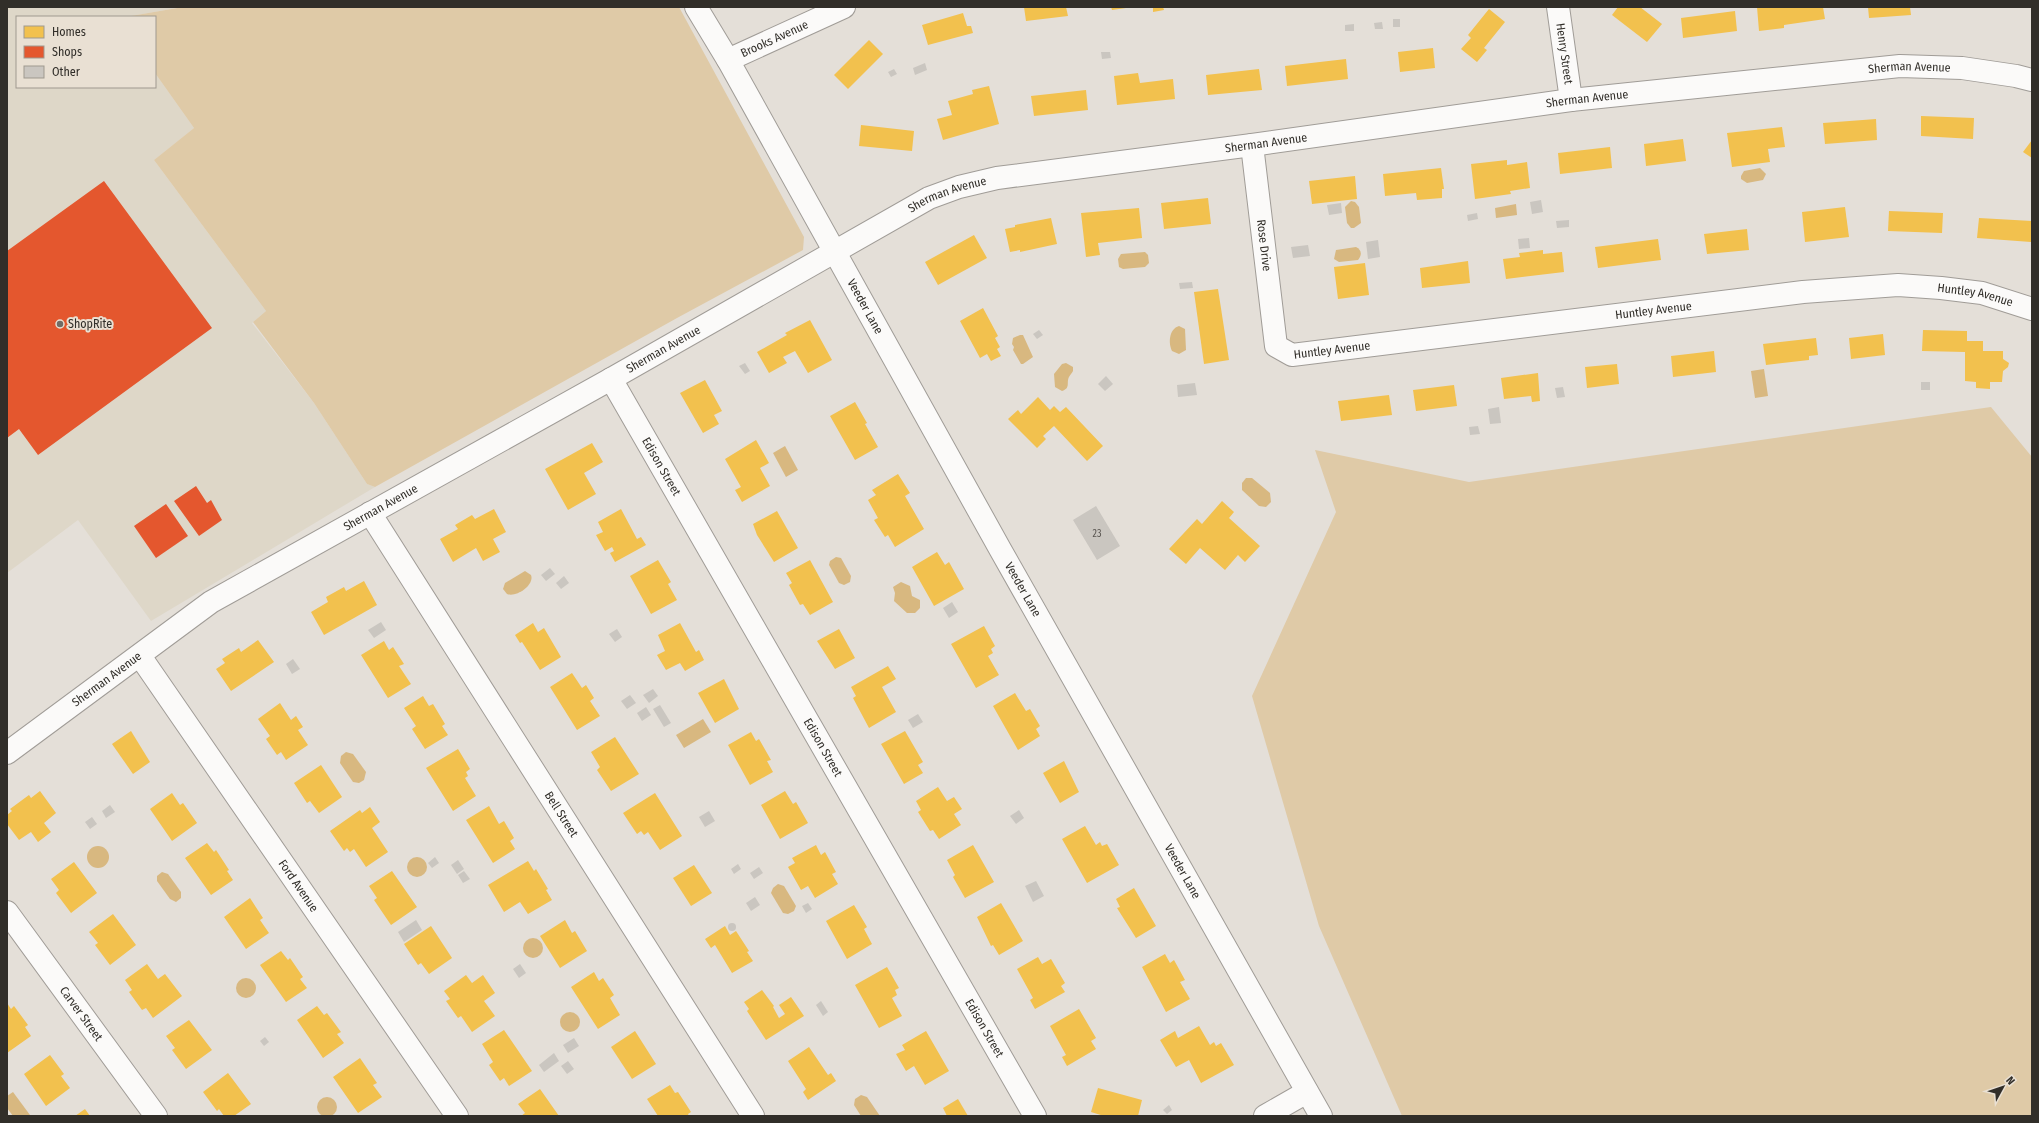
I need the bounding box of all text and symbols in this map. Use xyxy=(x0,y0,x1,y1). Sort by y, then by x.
legend xyxy=(16,16,156,88)
street label: Brooks Avenue xyxy=(738,17,810,60)
street label: Henry Street xyxy=(1553,22,1576,85)
text: Homes xyxy=(52,25,86,39)
text: Shops xyxy=(52,45,82,59)
street label: Sherman Avenue xyxy=(1867,59,1951,76)
text: Other xyxy=(52,65,81,79)
street label: Sherman Avenue xyxy=(1545,87,1629,110)
street label: Sherman Avenue xyxy=(1224,130,1308,155)
street label: Sherman Avenue xyxy=(905,174,988,215)
street label: Rose Drive xyxy=(1254,219,1274,272)
street label: Veeder Lane xyxy=(844,277,886,336)
street label: Huntley Avenue xyxy=(1937,281,2015,309)
street label: Huntley Avenue xyxy=(1614,299,1693,322)
place label: ShopRite xyxy=(68,317,112,331)
marker: ShopRite xyxy=(55,319,65,329)
street label: Sherman Avenue xyxy=(624,323,703,376)
street label: Huntley Avenue xyxy=(1293,338,1371,362)
street label: Edison Street xyxy=(639,435,684,498)
street label: Sherman Avenue xyxy=(341,481,420,534)
house number: 23 xyxy=(1093,528,1102,540)
street label: Veeder Lane xyxy=(1002,560,1044,619)
street label: Sherman Avenue xyxy=(69,649,144,709)
street label: Edison Street xyxy=(801,716,845,779)
street label: Bell Street xyxy=(542,789,581,840)
street label: Veeder Lane xyxy=(1162,842,1204,901)
street label: Ford Avenue xyxy=(275,857,321,915)
street label: Carver Street xyxy=(57,984,106,1044)
street label: Edison Street xyxy=(962,997,1007,1060)
north arrow xyxy=(1983,1067,2023,1107)
text: N xyxy=(2003,1074,2017,1088)

